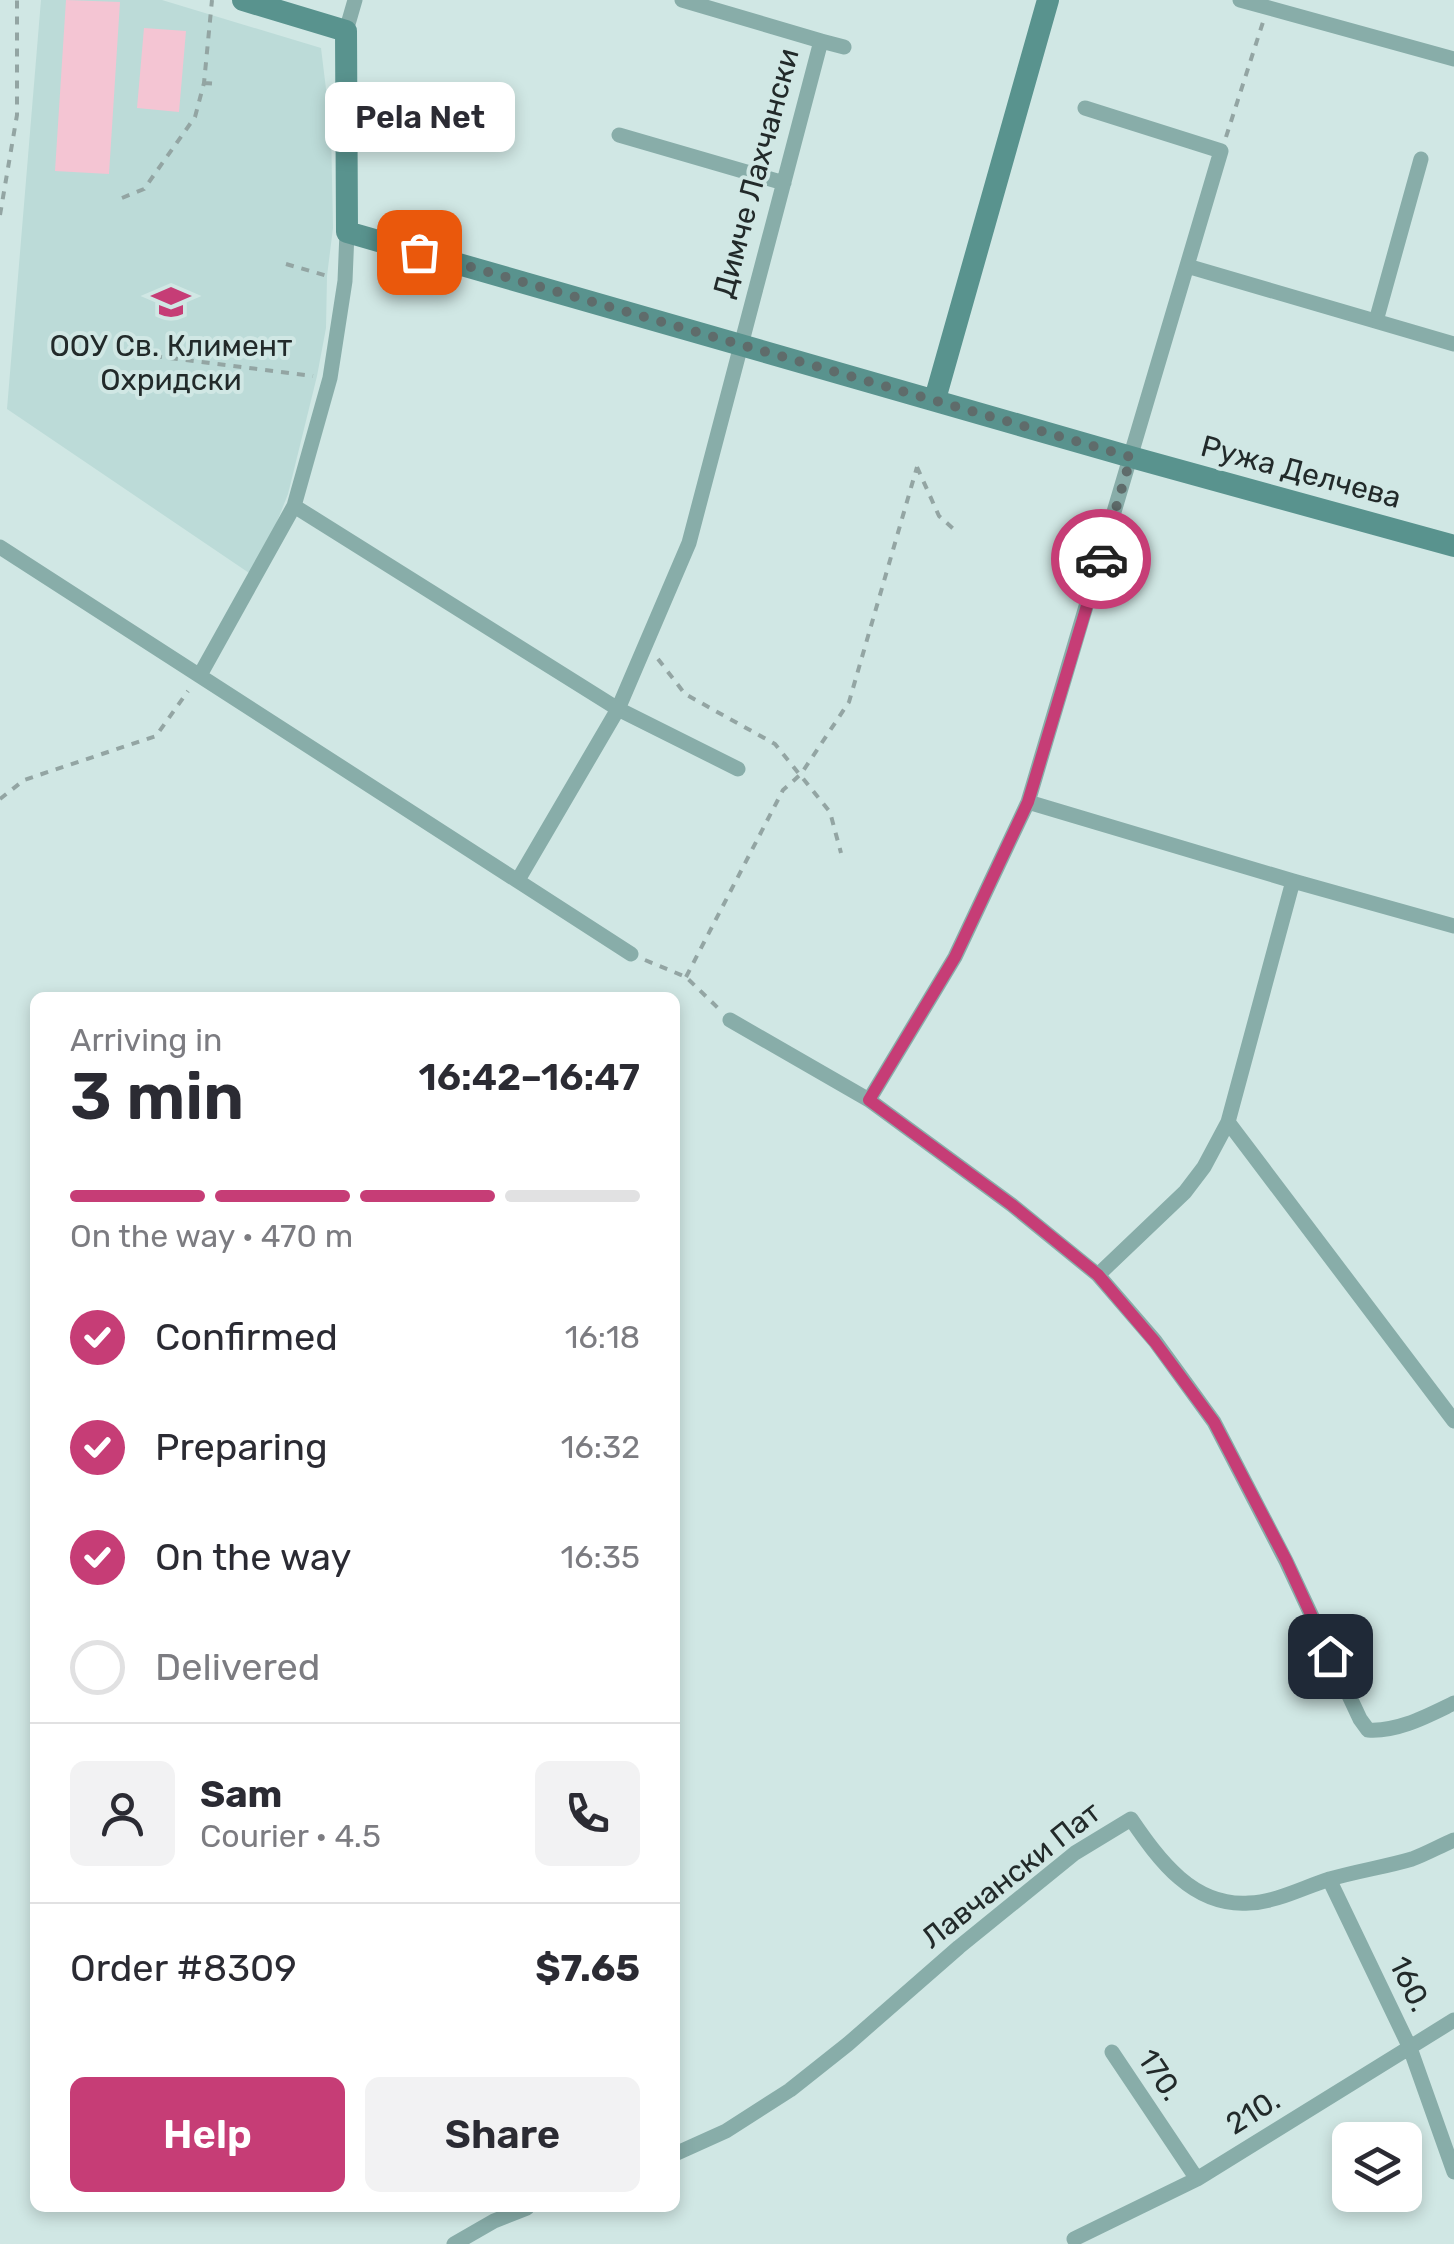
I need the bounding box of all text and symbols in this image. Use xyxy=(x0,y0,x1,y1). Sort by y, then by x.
street label: Димче Лахчански xyxy=(705,44,807,302)
callout: Pela Net xyxy=(324,82,514,152)
text: Pela Net xyxy=(355,98,485,136)
pin xyxy=(377,210,462,295)
icon: bag xyxy=(392,225,447,280)
school or university icon: ООУ Св. Климент Охридски xyxy=(150,281,192,323)
place label: ООУ Св. Климент Охридски xyxy=(50,328,292,398)
street label: Ружа Делчева xyxy=(1197,428,1405,516)
courier xyxy=(1051,509,1151,609)
icon: car xyxy=(1074,532,1129,587)
text: Arriving in xyxy=(70,1021,222,1059)
text: 16:42–16:47 xyxy=(418,1054,640,1100)
text: 3 min xyxy=(70,1058,244,1135)
text: On the way · 470 m xyxy=(70,1217,353,1255)
icon: check xyxy=(70,1310,125,1365)
text: Confirmed xyxy=(155,1314,338,1360)
text: 16:18 xyxy=(565,1318,640,1356)
icon: check xyxy=(70,1420,125,1475)
text: Preparing xyxy=(155,1424,328,1470)
text: 16:32 xyxy=(561,1428,640,1466)
icon: check xyxy=(70,1530,125,1585)
text: On the way xyxy=(155,1534,351,1580)
text: 16:35 xyxy=(561,1538,640,1576)
pin xyxy=(1288,1614,1373,1699)
icon: home xyxy=(1303,1629,1358,1684)
text: Delivered xyxy=(155,1644,320,1690)
button: person xyxy=(70,1761,175,1866)
button: phone xyxy=(535,1761,640,1866)
text: Sam xyxy=(200,1771,282,1817)
street label: Лавчански Пат xyxy=(914,1794,1108,1956)
text: Courier · 4.5 xyxy=(200,1817,381,1855)
text: Order #8309 xyxy=(70,1945,297,1991)
text: $7.65 xyxy=(535,1945,640,1991)
street label: 160. xyxy=(1381,1950,1439,2018)
street label: 170. xyxy=(1130,2042,1190,2108)
button: Help xyxy=(70,2077,345,2192)
button: Share xyxy=(365,2077,640,2192)
street label: 210. xyxy=(1219,2082,1287,2142)
map controls xyxy=(1332,2122,1422,2212)
button: layers xyxy=(1332,2122,1422,2212)

